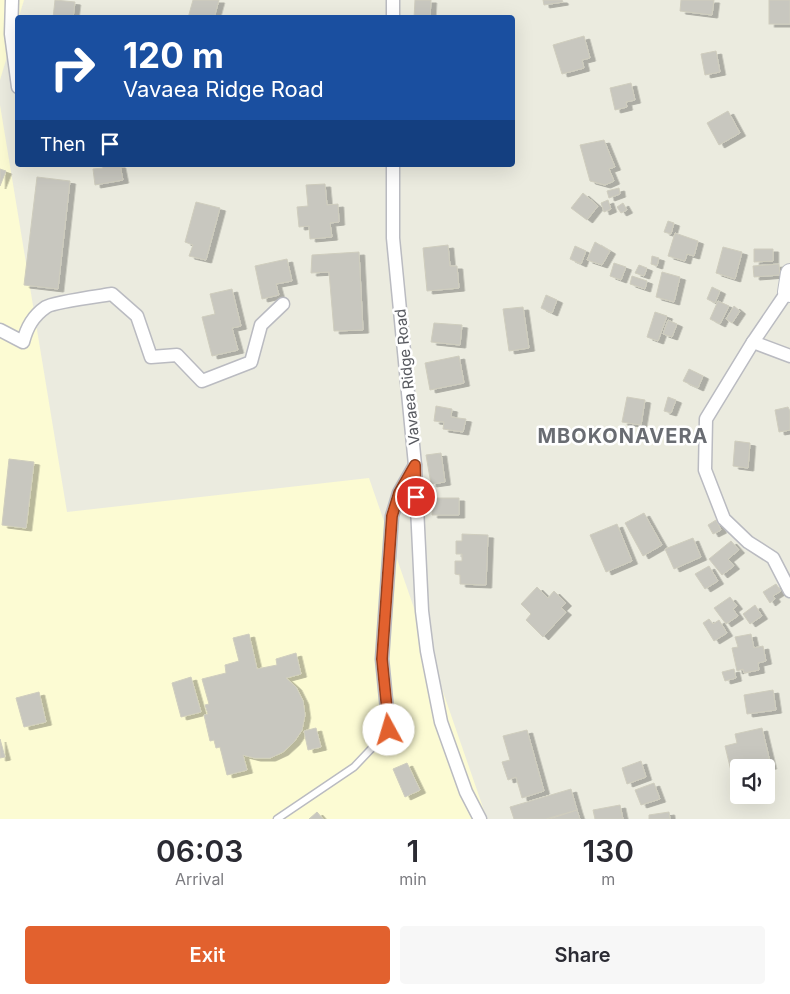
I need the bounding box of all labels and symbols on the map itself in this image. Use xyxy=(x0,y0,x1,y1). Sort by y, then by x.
street label: Vavaea Ridge Road xyxy=(390,308,424,446)
district label: MBOKONAVERA xyxy=(537,424,709,448)
pin xyxy=(395,476,437,518)
position arrow xyxy=(362,703,414,755)

